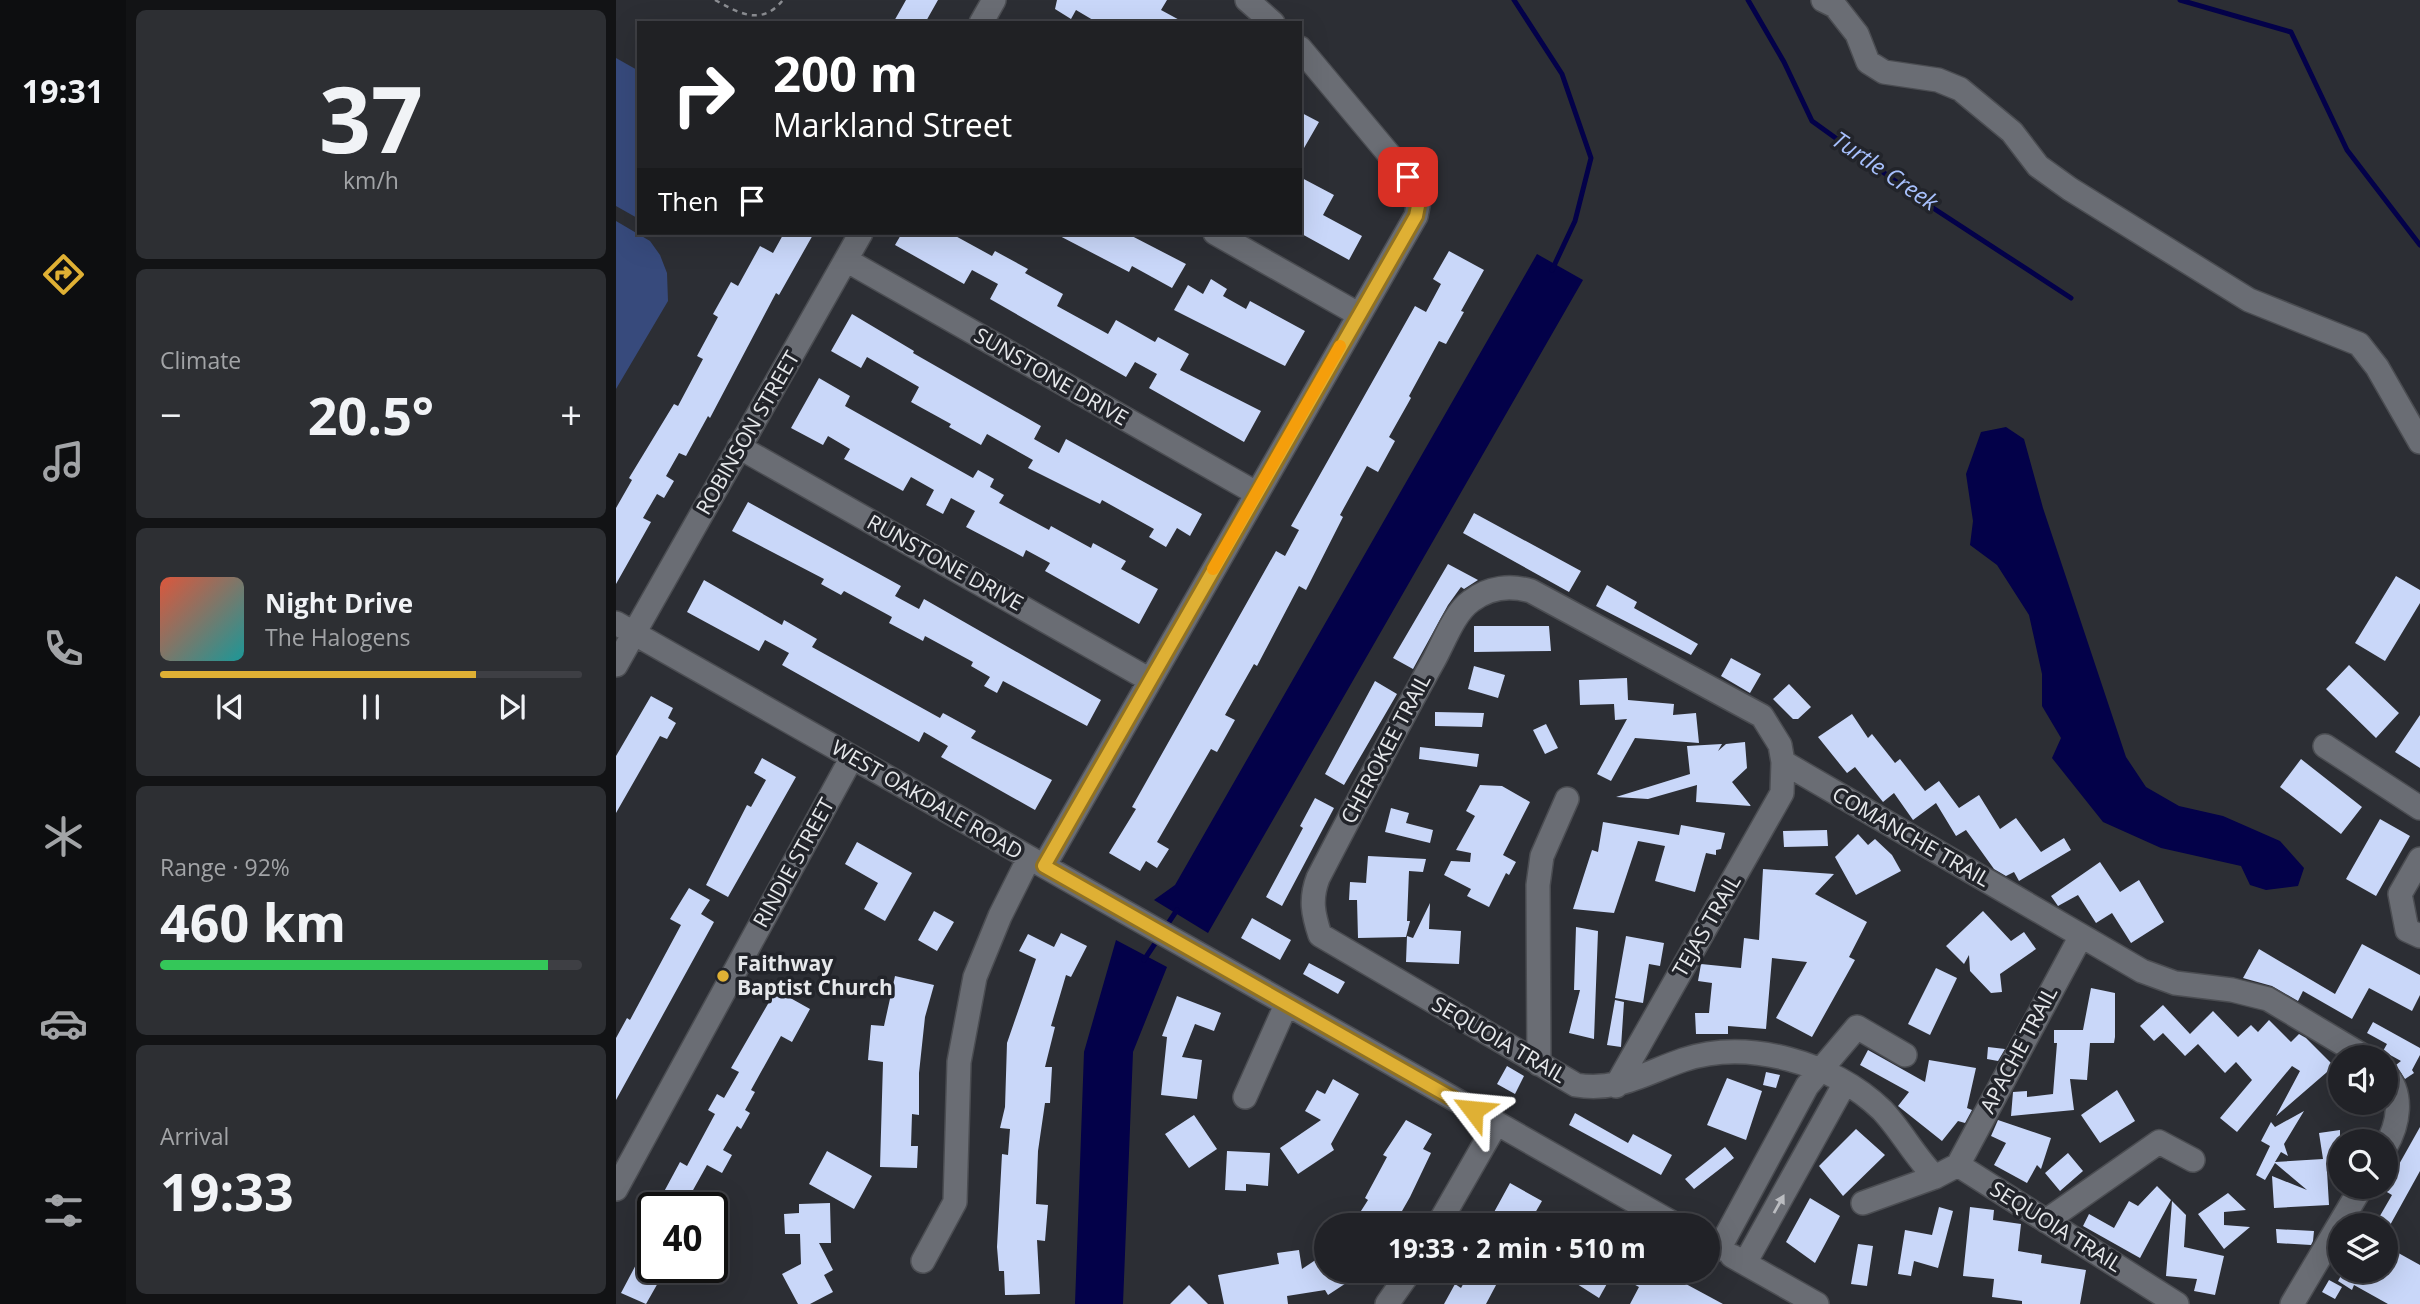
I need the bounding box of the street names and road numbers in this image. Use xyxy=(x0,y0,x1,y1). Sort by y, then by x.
street label: SUNSTONE DRIVE xyxy=(969,321,1134,432)
street label: ROBINSON STREET xyxy=(689,345,806,519)
street label: RUNSTONE DRIVE xyxy=(862,508,1029,617)
street label: CHEROKEE TRAIL xyxy=(1334,669,1436,828)
street label: WEST OAKDALE ROAD xyxy=(827,733,1028,865)
street label: COMANCHE TRAIL xyxy=(1827,780,1996,893)
street label: RINDIE STREET xyxy=(746,792,840,932)
street label: TEJAS TRAIL xyxy=(1666,869,1747,982)
street label: APACHE TRAIL xyxy=(1973,981,2063,1118)
street label: SEQUOIA TRAIL xyxy=(1427,989,1572,1089)
street label: SEQUOIA TRAIL xyxy=(1985,1174,2128,1278)

